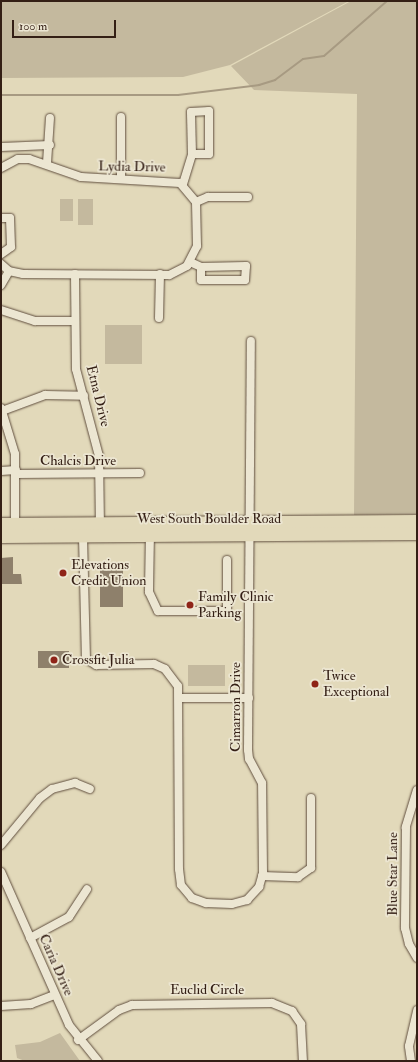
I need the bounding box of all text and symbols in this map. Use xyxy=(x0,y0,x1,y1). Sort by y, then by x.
scale bar xyxy=(14,12,118,38)
text: 100 m xyxy=(19,19,47,34)
street label: Lydia Drive xyxy=(98,158,166,176)
street label: Etna Drive xyxy=(82,364,114,428)
street label: Chalcis Drive xyxy=(40,453,116,469)
street label: West South Boulder Road xyxy=(137,511,281,527)
place label: Elevations Credit Union xyxy=(71,557,146,590)
marker: Elevations Credit Union xyxy=(58,568,68,578)
place label: Family Clinic Parking xyxy=(198,589,273,622)
marker: Family Clinic Parking xyxy=(185,600,195,610)
place label: Crossfit Julia xyxy=(62,652,135,668)
marker: Crossfit Julia xyxy=(49,655,59,665)
street label: Cimarron Drive xyxy=(228,662,244,752)
place label: Twice Exceptional xyxy=(323,668,389,700)
marker: Twice Exceptional xyxy=(310,679,320,689)
street label: Blue Star Lane xyxy=(385,832,401,916)
street label: Caria Drive xyxy=(35,932,77,998)
street label: Euclid Circle xyxy=(170,982,244,998)

